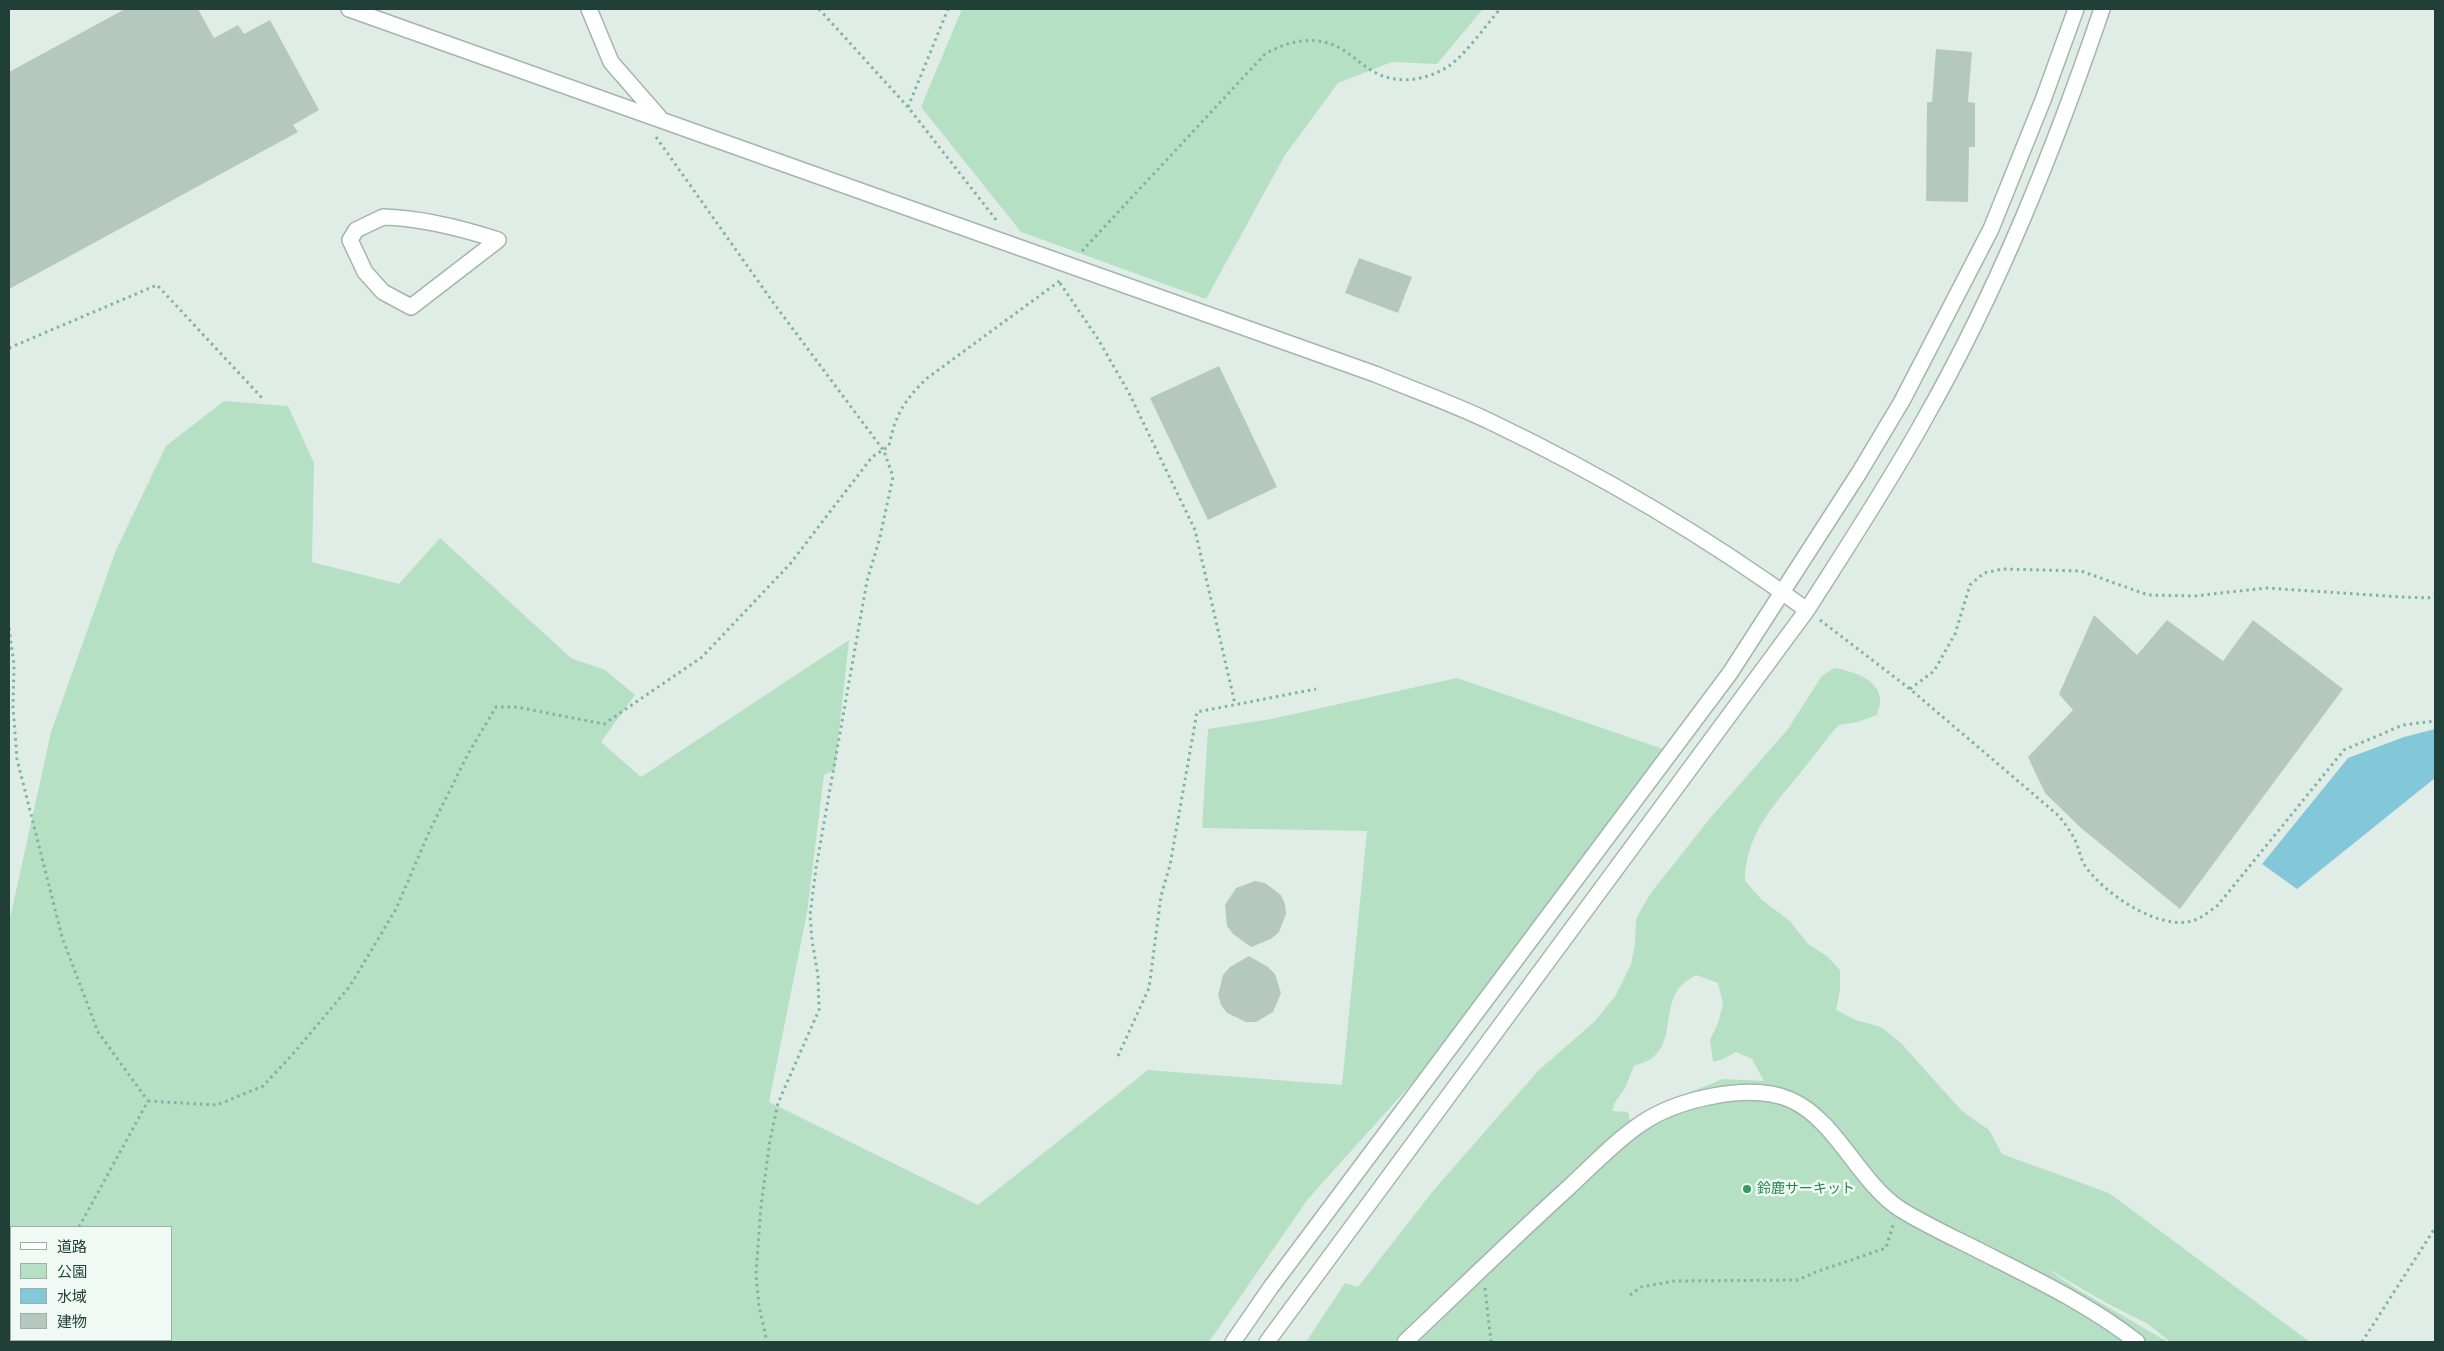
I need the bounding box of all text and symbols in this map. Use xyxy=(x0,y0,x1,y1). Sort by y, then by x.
place label: 鈴鹿サーキット xyxy=(1757,1181,1855,1197)
marker: 鈴鹿サーキット xyxy=(1741,1183,1753,1195)
legend xyxy=(10,1226,172,1341)
text: 道路 xyxy=(57,1238,87,1256)
text: 公園 xyxy=(57,1263,87,1281)
text: 水域 xyxy=(57,1288,87,1306)
text: 建物 xyxy=(57,1313,87,1331)

